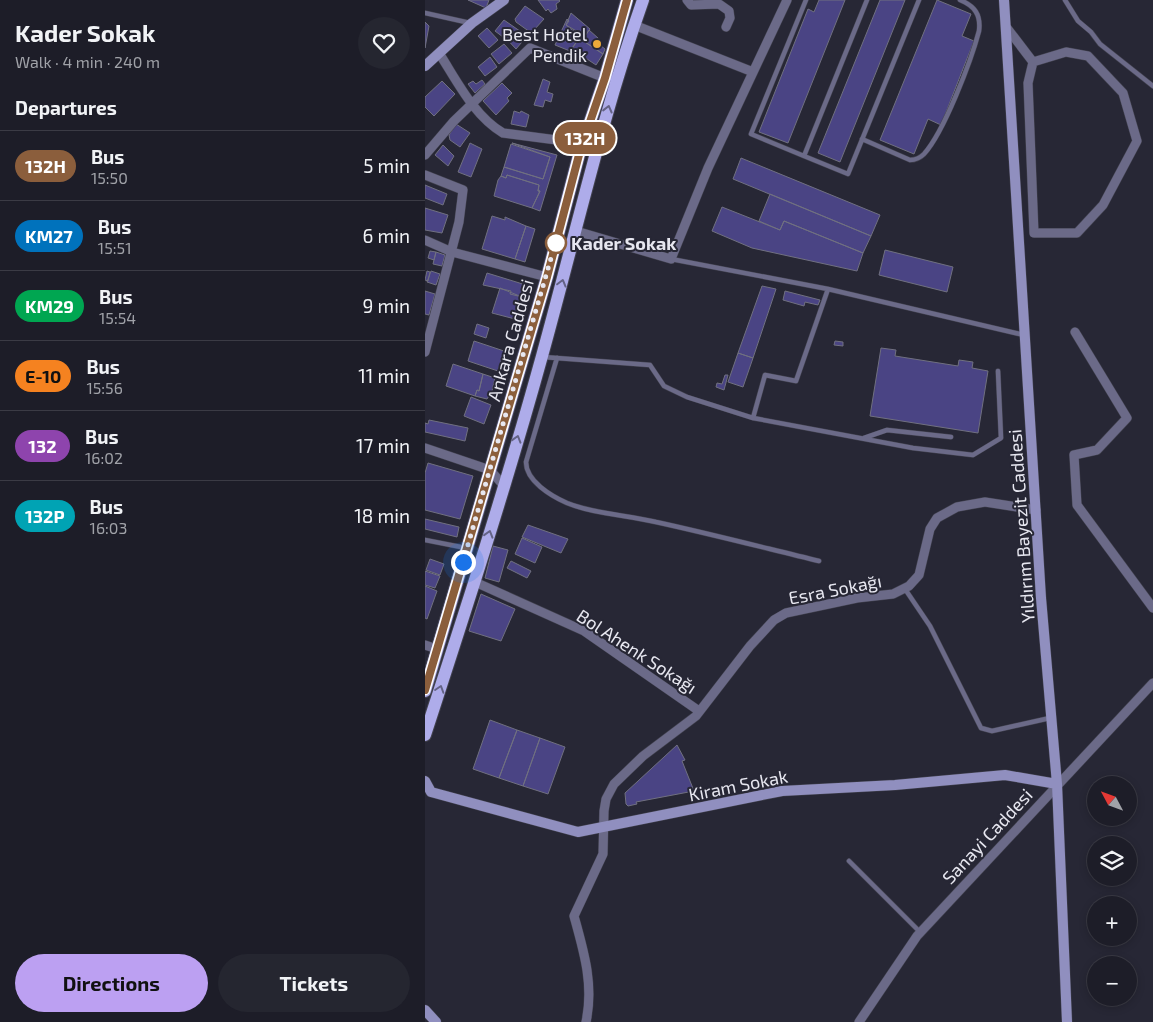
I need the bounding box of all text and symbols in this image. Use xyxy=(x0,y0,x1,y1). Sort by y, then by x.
button: heart xyxy=(358,17,410,69)
text: Kader Sokak xyxy=(15,18,155,47)
place label: Best Hotel Pendik xyxy=(502,23,588,66)
marker: Best Hotel Pendik xyxy=(591,38,603,50)
text: Walk · 4 min · 240 m xyxy=(15,52,160,71)
text: Departures xyxy=(15,96,117,119)
one-way arrow xyxy=(603,105,613,113)
line badge: 132H xyxy=(550,122,620,154)
text: 132H xyxy=(565,127,605,149)
text: Bus xyxy=(91,145,124,168)
text: 5 min xyxy=(363,154,410,177)
text: 132H xyxy=(25,155,66,177)
text: 15:50 xyxy=(91,168,128,187)
text: Bus xyxy=(98,215,131,238)
text: 6 min xyxy=(362,224,410,247)
text: KM27 xyxy=(25,225,73,247)
marker: Kader Sokak xyxy=(545,232,567,254)
place label: Kader Sokak xyxy=(571,232,676,254)
text: 15:51 xyxy=(98,238,132,257)
street label: Ankara Caddesi xyxy=(482,276,538,404)
one-way arrow xyxy=(556,279,566,287)
text: Bus xyxy=(99,285,133,308)
text: 9 min xyxy=(362,294,410,317)
text: KM29 xyxy=(25,295,74,317)
text: 15:54 xyxy=(99,308,136,327)
text: Bus xyxy=(86,355,120,378)
text: 11 min xyxy=(358,364,410,387)
text: E-10 xyxy=(25,365,61,387)
text: 15:56 xyxy=(86,378,123,397)
text: Bus xyxy=(85,425,119,448)
street label: Yıldırım Bayezit Caddesi xyxy=(1003,428,1039,624)
text: 17 min xyxy=(356,434,410,457)
text: 132 xyxy=(28,435,57,457)
one-way arrow xyxy=(512,435,522,444)
text: 16:02 xyxy=(85,448,123,467)
text: Bus xyxy=(90,495,123,518)
text: 18 min xyxy=(354,504,410,527)
text: 132P xyxy=(25,505,65,527)
text: 16:03 xyxy=(90,518,127,537)
one-way arrow xyxy=(484,530,494,538)
your location xyxy=(451,550,476,575)
street label: Esra Sokağı xyxy=(787,569,883,609)
street label: Bol Ahenk Sokağı xyxy=(573,604,701,698)
one-way arrow xyxy=(434,685,444,693)
street label: Kiram Sokak xyxy=(687,765,789,805)
north arrow xyxy=(1087,776,1137,826)
map controls xyxy=(1087,776,1137,1006)
street label: Sanayi Caddesi xyxy=(937,784,1037,888)
button: layers xyxy=(1087,836,1137,886)
button: + xyxy=(1087,896,1137,946)
button: Directions xyxy=(15,954,208,1012)
button: Tickets xyxy=(218,954,410,1012)
button: − xyxy=(1087,956,1137,1006)

